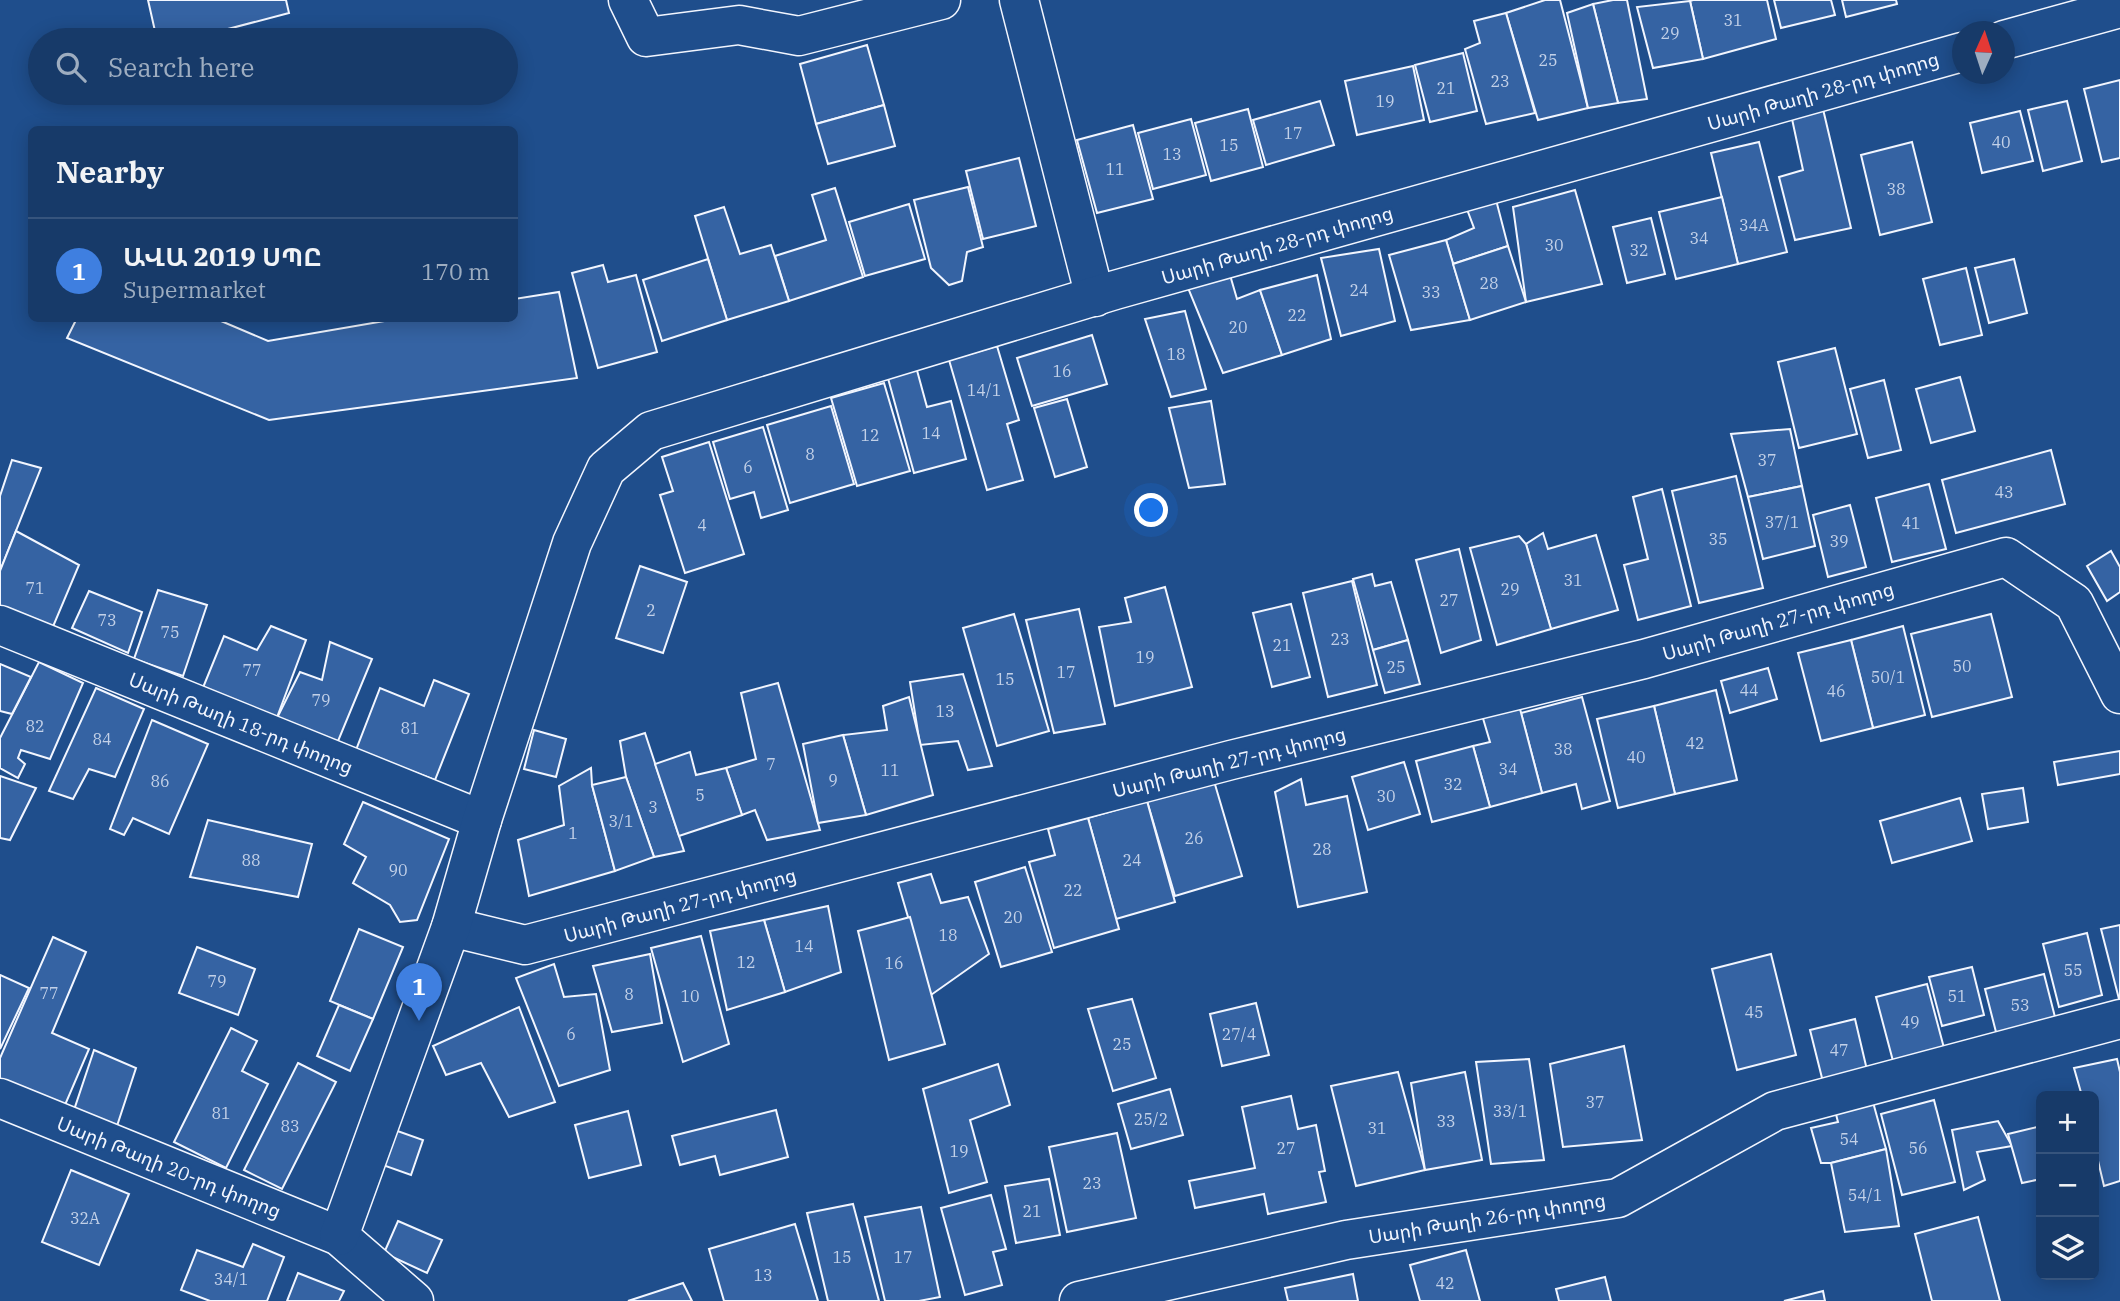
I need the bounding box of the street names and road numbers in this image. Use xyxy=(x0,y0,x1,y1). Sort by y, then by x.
street label: Սարի Թաղի 28-րդ փողոց xyxy=(1704,46,1942,136)
street label: Սարի Թաղի 28-րդ փողոց xyxy=(1158,200,1396,290)
street label: Սարի Թաղի 27-րդ փողոց xyxy=(1659,576,1897,666)
street label: Սարի Թաղի 18-րդ փողոց xyxy=(125,667,357,779)
street label: Սարի Թաղի 27-րդ փողոց xyxy=(1110,721,1348,803)
street label: Սարի Թաղի 27-րդ փողոց xyxy=(561,862,799,948)
street label: Սարի Թաղի 20-րդ փողոց xyxy=(53,1111,285,1223)
street label: Սարի Թաղի 26-րդ փողոց xyxy=(1367,1187,1607,1249)

